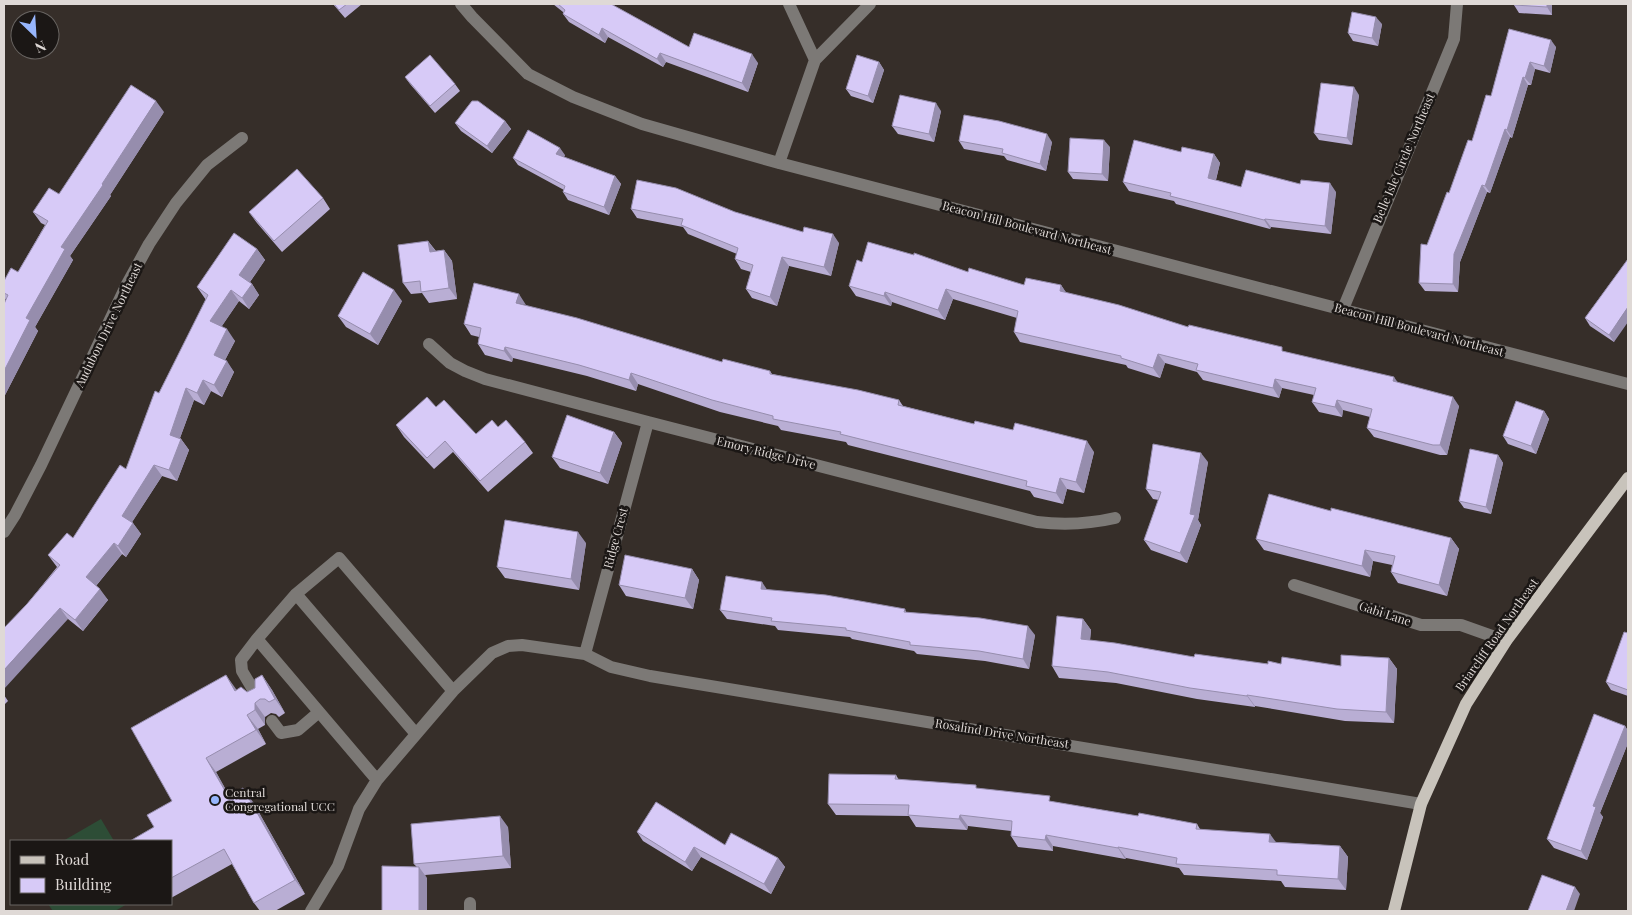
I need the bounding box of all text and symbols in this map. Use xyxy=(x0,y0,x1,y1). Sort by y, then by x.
north arrow xyxy=(10,10,60,60)
text: N xyxy=(32,36,49,58)
street label: Belle Isle Circle Northeast xyxy=(1368,90,1438,225)
street label: Beacon Hill Boulevard Northeast xyxy=(941,197,1115,258)
street label: Audubon Drive Northeast xyxy=(70,259,146,391)
street label: Beacon Hill Boulevard Northeast xyxy=(1333,299,1507,360)
street label: Emory Ridge Drive xyxy=(715,432,817,472)
street label: Ridge Crest xyxy=(599,505,631,570)
street label: Briarcliff Road Northeast xyxy=(1451,574,1542,694)
street label: Gabi Lane xyxy=(1357,597,1413,629)
street label: Rosalind Drive Northeast xyxy=(934,715,1071,752)
place label: Central Congregational UCC xyxy=(225,784,335,814)
marker: Central Congregational UCC xyxy=(209,794,221,806)
legend xyxy=(10,840,172,905)
text: Road xyxy=(55,849,89,869)
text: Building xyxy=(55,874,112,894)

